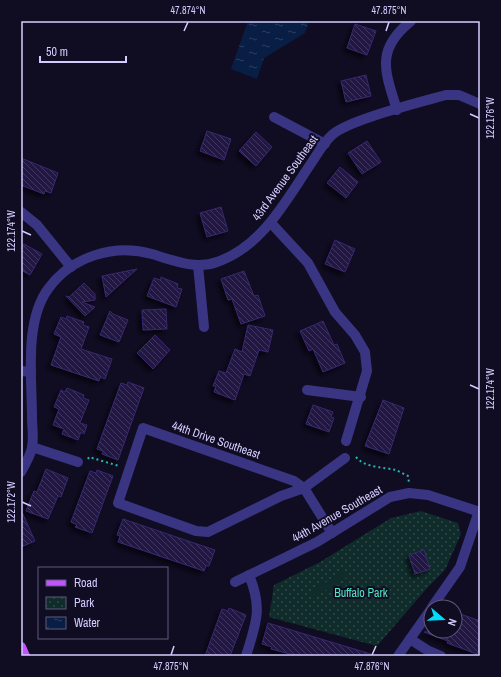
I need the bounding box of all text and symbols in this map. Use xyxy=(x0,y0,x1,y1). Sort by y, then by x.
text: 47.874°N xyxy=(171,4,206,17)
text: 47.875°N xyxy=(372,4,407,17)
scale bar xyxy=(40,38,126,64)
text: 50 m xyxy=(46,44,68,60)
text: 122.176°W xyxy=(484,97,497,139)
street label: 43rd Avenue Southeast xyxy=(249,132,322,224)
text: 122.174°W xyxy=(5,210,18,252)
text: 122.174°W xyxy=(484,368,497,410)
street label: 44th Drive Southeast xyxy=(170,417,263,463)
text: 122.172°W xyxy=(5,481,18,523)
street label: 44th Avenue Southeast xyxy=(289,482,385,546)
legend xyxy=(38,567,168,639)
text: Road xyxy=(74,575,98,591)
park label: Buffalo Park xyxy=(334,585,388,601)
text: Park xyxy=(74,595,94,611)
north arrow xyxy=(423,599,463,639)
text: Water xyxy=(74,615,101,631)
text: N xyxy=(445,617,460,628)
text: 47.875°N xyxy=(154,660,189,673)
text: 47.876°N xyxy=(355,660,390,673)

